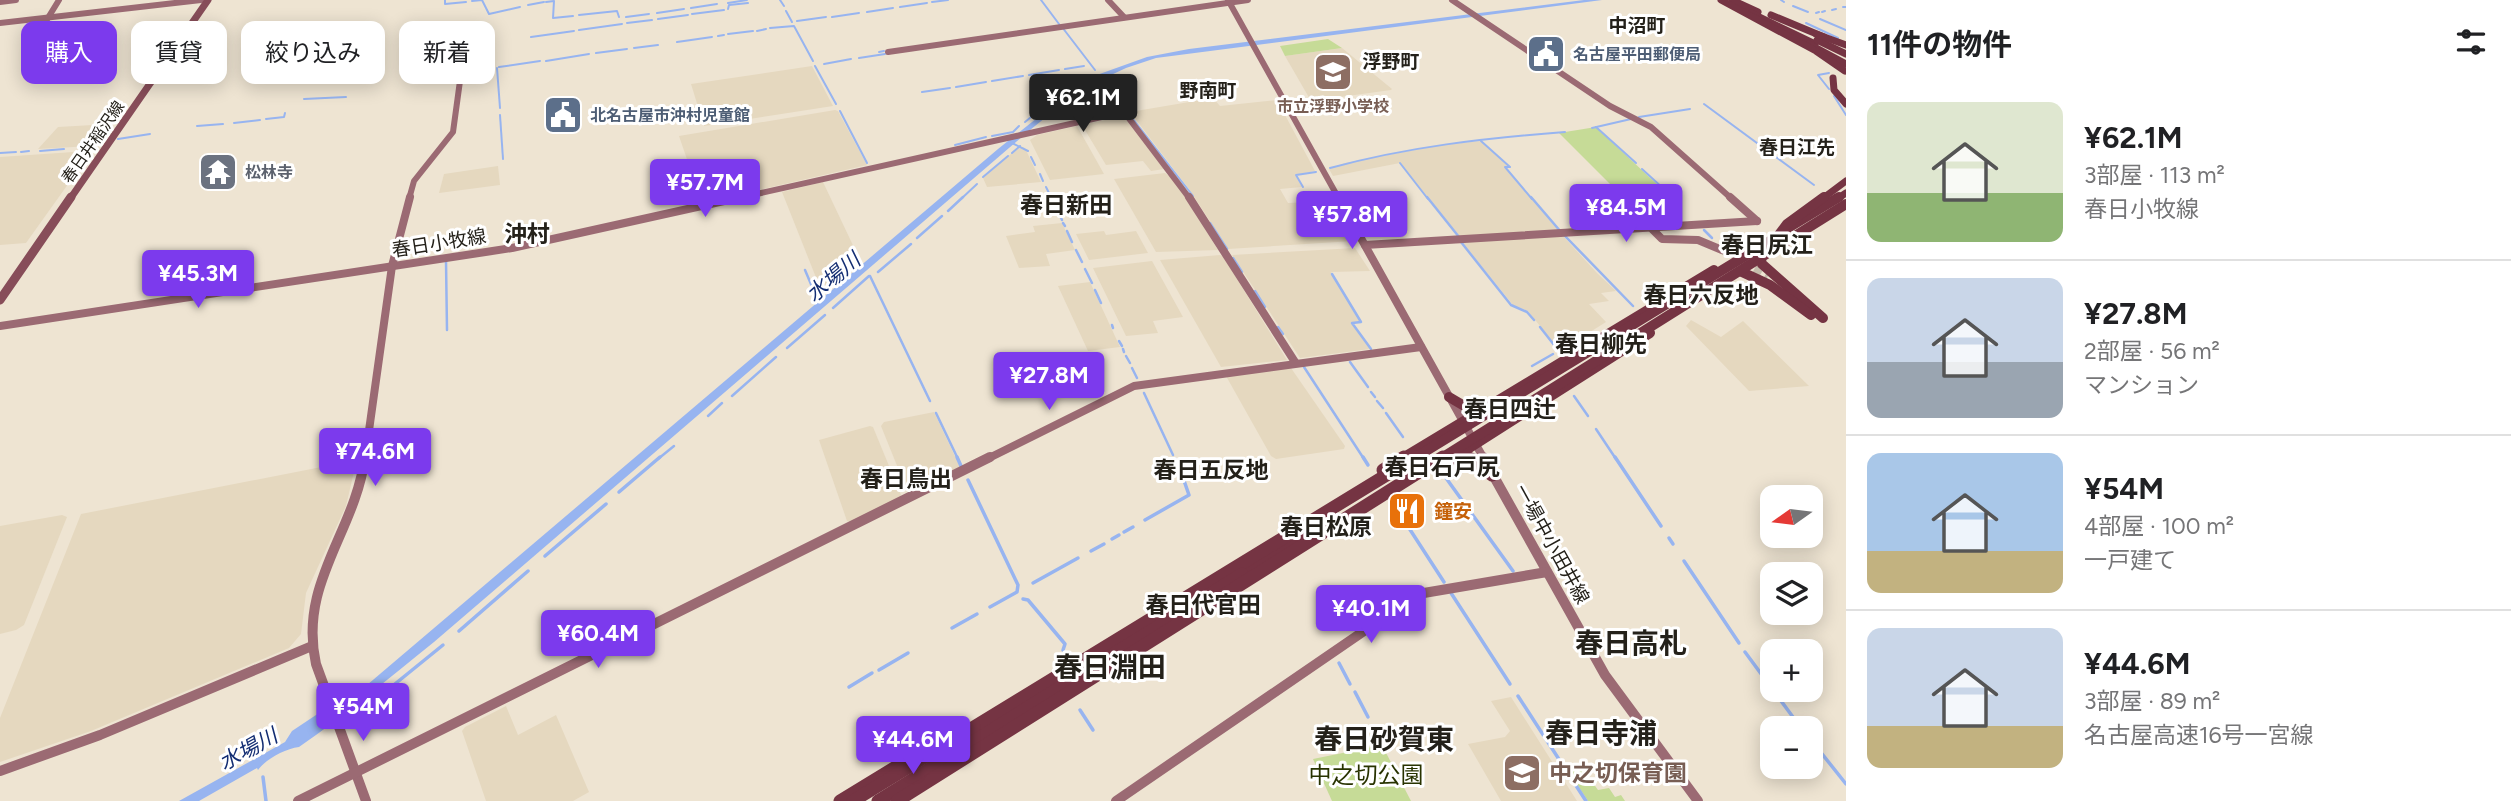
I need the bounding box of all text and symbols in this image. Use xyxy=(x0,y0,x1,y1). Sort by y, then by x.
district label: 中沼町 xyxy=(1608,14,1666,37)
chip: 購入 xyxy=(21,21,117,84)
chip: 賃貸 xyxy=(131,21,227,84)
chip: 絞り込み xyxy=(241,21,385,84)
chip: 新着 xyxy=(399,21,495,84)
icon: filters xyxy=(2452,23,2490,61)
text: 11件の物件 xyxy=(1867,26,2012,63)
public building icon: 名古屋平田郵便局 xyxy=(1525,33,1567,75)
place label: 名古屋平田郵便局 xyxy=(1573,45,1701,64)
district label: 浮野町 xyxy=(1362,50,1420,73)
school or university icon: 市立浮野小学校 xyxy=(1312,51,1354,93)
pin: ¥62.1M xyxy=(1026,74,1140,134)
district label: 野南町 xyxy=(1179,79,1237,102)
text: ¥62.1M xyxy=(1045,83,1121,111)
public building icon: 北名古屋市沖村児童館 xyxy=(542,94,584,136)
street label: 春日井稲沢線 xyxy=(58,97,128,187)
place label: 市立浮野小学校 xyxy=(1277,97,1389,116)
place label: 北名古屋市沖村児童館 xyxy=(590,106,750,125)
text: ¥62.1M xyxy=(2084,119,2182,156)
icon: home xyxy=(1923,130,2007,214)
district label: 春日江先 xyxy=(1759,136,1835,159)
temple icon: 松林寺 xyxy=(197,151,239,193)
pin: ¥57.7M xyxy=(648,160,762,219)
text: 3部屋 · 113 m² xyxy=(2084,161,2225,189)
place label: 松林寺 xyxy=(245,163,293,182)
text: ¥57.7M xyxy=(666,168,744,196)
pin: ¥84.5M xyxy=(1569,184,1683,244)
district label: 春日新田 xyxy=(1020,191,1112,219)
pin: ¥57.8M xyxy=(1295,191,1409,251)
text: ¥84.5M xyxy=(1585,193,1667,221)
text: 春日小牧線 xyxy=(2084,195,2199,223)
text: ¥57.8M xyxy=(1312,200,1392,228)
district label: 沖村 xyxy=(504,220,550,248)
street label: 春日小牧線 xyxy=(390,224,488,262)
district label: 春日尻江 xyxy=(1721,231,1813,259)
water label: 水場川 xyxy=(801,246,867,307)
pin: ¥45.3M xyxy=(141,250,255,310)
text: ¥45.3M xyxy=(158,259,238,287)
district label: 春日六反地 xyxy=(1644,281,1759,309)
text: ¥27.8M xyxy=(2084,295,2187,332)
icon: home xyxy=(1923,306,2007,390)
district label: 春日柳先 xyxy=(1555,330,1647,358)
text: 2部屋 · 56 m² xyxy=(2084,337,2220,365)
pin: ¥27.8M xyxy=(992,352,1106,412)
text: ¥27.8M xyxy=(1009,361,1089,389)
text: マンション xyxy=(2084,371,2199,399)
district label: 春日四辻 xyxy=(1464,395,1556,423)
pin: ¥74.6M xyxy=(318,428,432,488)
text: ¥74.6M xyxy=(335,437,415,465)
district label: 春日石戸尻 xyxy=(1385,453,1500,481)
district label: 春日五反地 xyxy=(1154,456,1269,484)
district label: 春日鳥出 xyxy=(860,465,952,493)
text: ¥54M xyxy=(2084,470,2164,507)
street label: 一場中小田井線 xyxy=(1510,480,1594,608)
icon: home xyxy=(1923,481,2007,565)
north arrow xyxy=(1760,485,1824,548)
map controls xyxy=(1760,485,1823,779)
restaurant icon: 鐘安 xyxy=(1386,490,1428,532)
place label: 鐘安 xyxy=(1434,500,1472,523)
text: 4部屋 · 100 m² xyxy=(2084,512,2234,540)
district label: 春日松原 xyxy=(1280,513,1372,541)
text: 一戸建て xyxy=(2084,546,2176,574)
button: layers xyxy=(1760,562,1823,625)
pin: ¥40.1M xyxy=(1314,586,1428,645)
district label: 春日代官田 xyxy=(1146,591,1261,619)
text: ¥40.1M xyxy=(1332,594,1410,622)
pin: ¥60.4M xyxy=(541,610,655,670)
text: ¥60.4M xyxy=(557,619,639,647)
district label: 春日高札 xyxy=(1575,626,1687,660)
button: + xyxy=(1760,639,1823,702)
text: ¥44.6M xyxy=(2084,645,2190,682)
district label: 春日淵田 xyxy=(1054,650,1166,684)
icon: home xyxy=(1923,656,2007,740)
pin: ¥54M xyxy=(322,684,404,743)
text: 3部屋 · 89 m² xyxy=(2084,687,2220,715)
text: ¥54M xyxy=(332,692,394,720)
pin: ¥44.6M xyxy=(856,716,970,776)
district label: 春日寺浦 xyxy=(1545,716,1657,750)
button: − xyxy=(1760,716,1823,779)
text: 名古屋高速16号一宮線 xyxy=(2084,721,2314,749)
water label: 水場川 xyxy=(214,722,283,775)
district label: 春日砂賀東 xyxy=(1314,722,1454,756)
text: ¥44.6M xyxy=(872,725,954,753)
school or university icon: 中之切保育園 xyxy=(1501,752,1543,794)
place label: 中之切保育園 xyxy=(1549,759,1687,787)
park label: 中之切公園 xyxy=(1309,761,1424,789)

